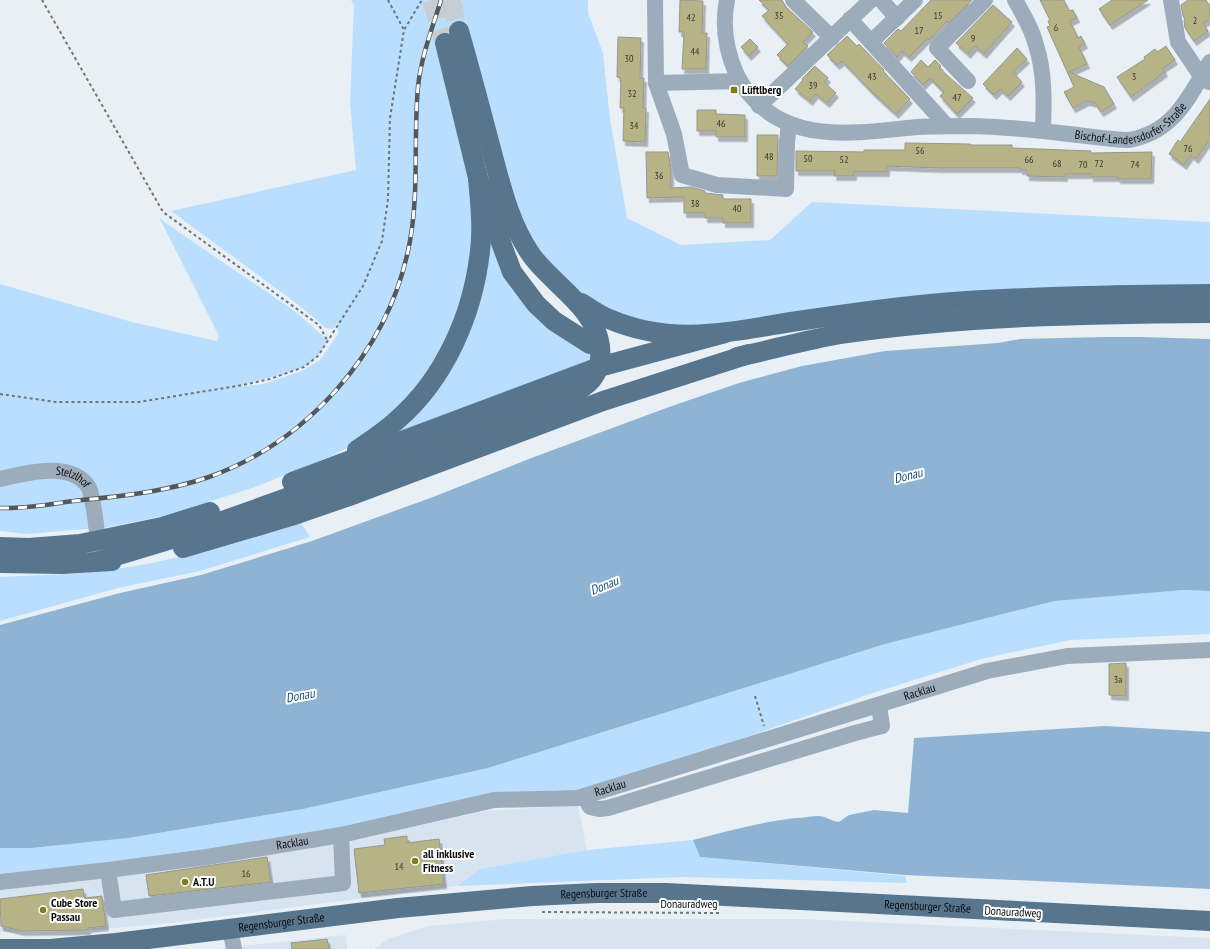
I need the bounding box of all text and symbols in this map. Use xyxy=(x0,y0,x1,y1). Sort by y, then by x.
house number: 35 xyxy=(775,9,784,22)
house number: 15 xyxy=(934,9,943,22)
house number: 42 xyxy=(687,11,696,24)
house number: 2 xyxy=(1193,14,1197,27)
house number: 6 xyxy=(1054,21,1059,34)
house number: 17 xyxy=(915,24,924,37)
house number: 9 xyxy=(971,32,975,45)
house number: 44 xyxy=(691,45,700,58)
house number: 30 xyxy=(625,52,634,65)
house number: 43 xyxy=(868,70,877,83)
house number: 3 xyxy=(1132,70,1136,83)
house number: 39 xyxy=(809,79,818,92)
place label: Lüftlberg xyxy=(742,82,781,97)
marker: Lüftlberg xyxy=(729,85,739,95)
house number: 32 xyxy=(628,87,637,100)
house number: 47 xyxy=(953,91,962,104)
street label: Bischof-Landersdorfer-Straße xyxy=(1074,99,1189,147)
house number: 46 xyxy=(717,117,726,130)
house number: 34 xyxy=(630,119,639,132)
house number: 76 xyxy=(1184,142,1193,155)
house number: 56 xyxy=(916,144,925,157)
house number: 48 xyxy=(765,150,774,163)
house number: 50 xyxy=(804,152,813,165)
house number: 52 xyxy=(840,153,849,166)
house number: 66 xyxy=(1025,153,1034,166)
house number: 68 xyxy=(1053,157,1062,170)
house number: 72 xyxy=(1095,157,1104,170)
house number: 70 xyxy=(1079,158,1088,171)
house number: 74 xyxy=(1131,158,1140,171)
house number: 36 xyxy=(655,169,664,182)
house number: 38 xyxy=(691,197,700,210)
house number: 40 xyxy=(733,202,742,215)
street label: Stelzlhof xyxy=(55,463,95,491)
water label: Donau xyxy=(892,463,926,487)
water label: Donau xyxy=(588,572,622,599)
house number: 3a xyxy=(1114,673,1122,686)
street label: Racklau xyxy=(902,679,937,703)
water label: Donau xyxy=(284,684,317,707)
street label: Racklau xyxy=(592,776,628,799)
street label: Racklau xyxy=(275,832,309,853)
place label: all inklusive Fitness xyxy=(423,846,474,875)
marker: all inklusive Fitness xyxy=(410,856,420,866)
house number: 14 xyxy=(395,860,404,873)
house number: 16 xyxy=(242,867,251,880)
place label: A.T.U xyxy=(192,874,214,889)
marker: A.T.U xyxy=(180,877,190,887)
street label: Regensburger Straße xyxy=(560,885,647,902)
place label: Cube Store Passau xyxy=(51,895,97,924)
street label: Donauradweg xyxy=(660,896,718,911)
street label: Regensburger Straße xyxy=(884,896,971,916)
street label: Donauradweg xyxy=(984,903,1042,920)
marker: Cube Store Passau xyxy=(38,905,48,915)
street label: Regensburger Straße xyxy=(237,909,325,935)

